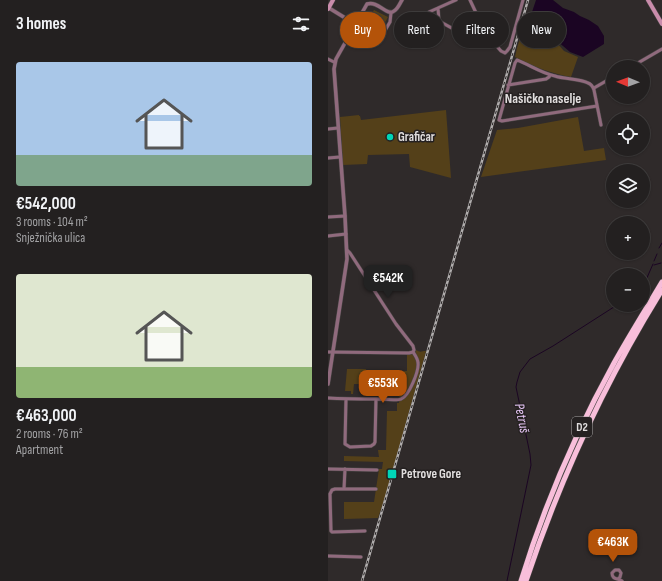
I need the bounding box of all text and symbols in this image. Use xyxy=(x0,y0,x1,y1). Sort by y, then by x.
chip: Buy xyxy=(340,12,386,48)
chip: Rent xyxy=(394,12,444,48)
chip: Filters xyxy=(452,12,509,48)
chip: New xyxy=(517,12,566,48)
icon: filters xyxy=(290,13,312,35)
text: 3 homes xyxy=(16,14,66,34)
north arrow xyxy=(606,60,650,104)
map controls xyxy=(606,60,650,312)
icon: home xyxy=(128,88,200,160)
district label: Našičko naselje xyxy=(505,90,581,107)
button: locate xyxy=(606,112,650,156)
place label: Grafičar xyxy=(398,129,435,145)
marker: Grafičar xyxy=(385,132,395,142)
button: layers xyxy=(606,164,650,208)
text: €542,000 xyxy=(16,194,76,214)
text: 3 rooms · 104 m² xyxy=(16,214,88,230)
button: + xyxy=(606,216,650,260)
text: Snježnička ulica xyxy=(16,230,85,246)
pin: €542K xyxy=(360,265,416,299)
button: − xyxy=(606,268,650,312)
text: €542K xyxy=(373,270,403,286)
icon: home xyxy=(128,300,200,372)
pin: €553K xyxy=(355,370,411,404)
text: €553K xyxy=(368,375,398,391)
water label: Petruš xyxy=(511,402,533,434)
text: €463,000 xyxy=(16,406,77,426)
road number: D2 xyxy=(572,417,592,437)
text: 2 rooms · 76 m² xyxy=(16,426,83,442)
text: Apartment xyxy=(16,442,63,458)
place label: Petrove Gore xyxy=(401,466,461,482)
marker: Petrove Gore xyxy=(386,468,398,480)
pin: €463K xyxy=(585,529,641,563)
text: €463K xyxy=(597,534,629,550)

